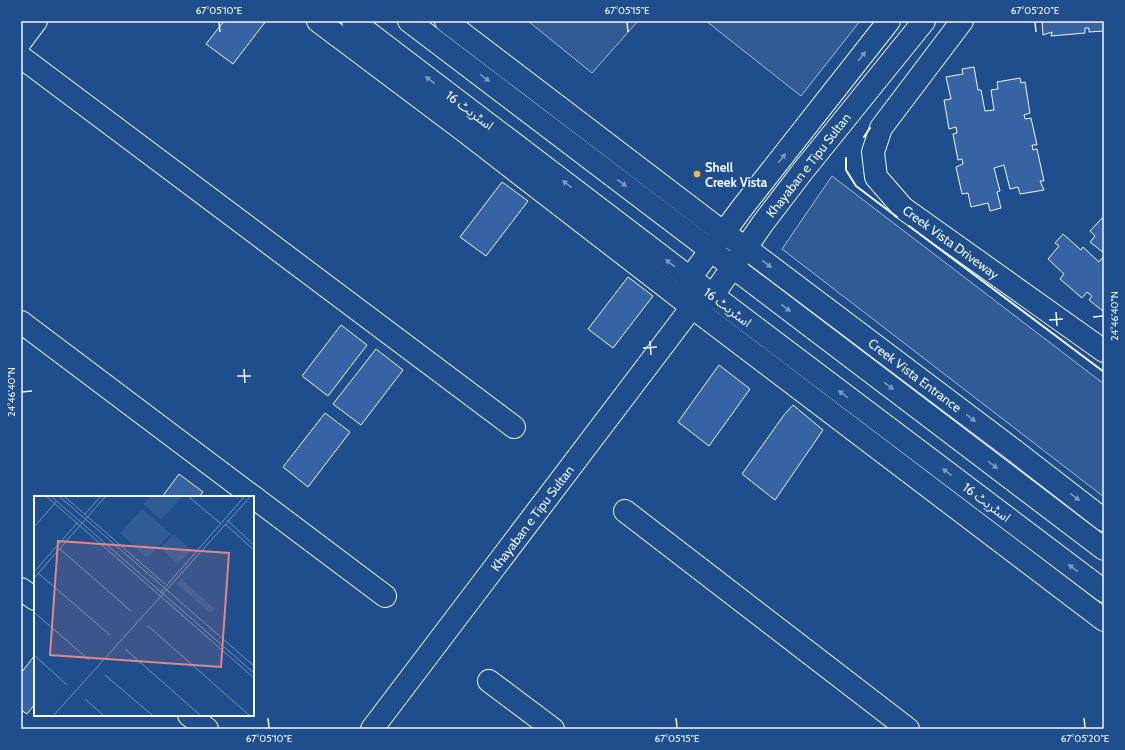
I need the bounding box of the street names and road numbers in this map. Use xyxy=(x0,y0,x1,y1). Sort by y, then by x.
street label: اسٹریٹ 16 xyxy=(443,87,497,133)
street label: Khayaban e Tipu Sultan xyxy=(762,110,854,220)
street label: Creek Vista Driveway xyxy=(900,202,1003,283)
street label: اسٹریٹ 16 xyxy=(701,284,755,330)
street label: Creek Vista Entrance xyxy=(865,335,965,416)
street label: Khayaban e Tipu Sultan xyxy=(487,462,577,574)
street label: اسٹریٹ 16 xyxy=(960,479,1014,525)

